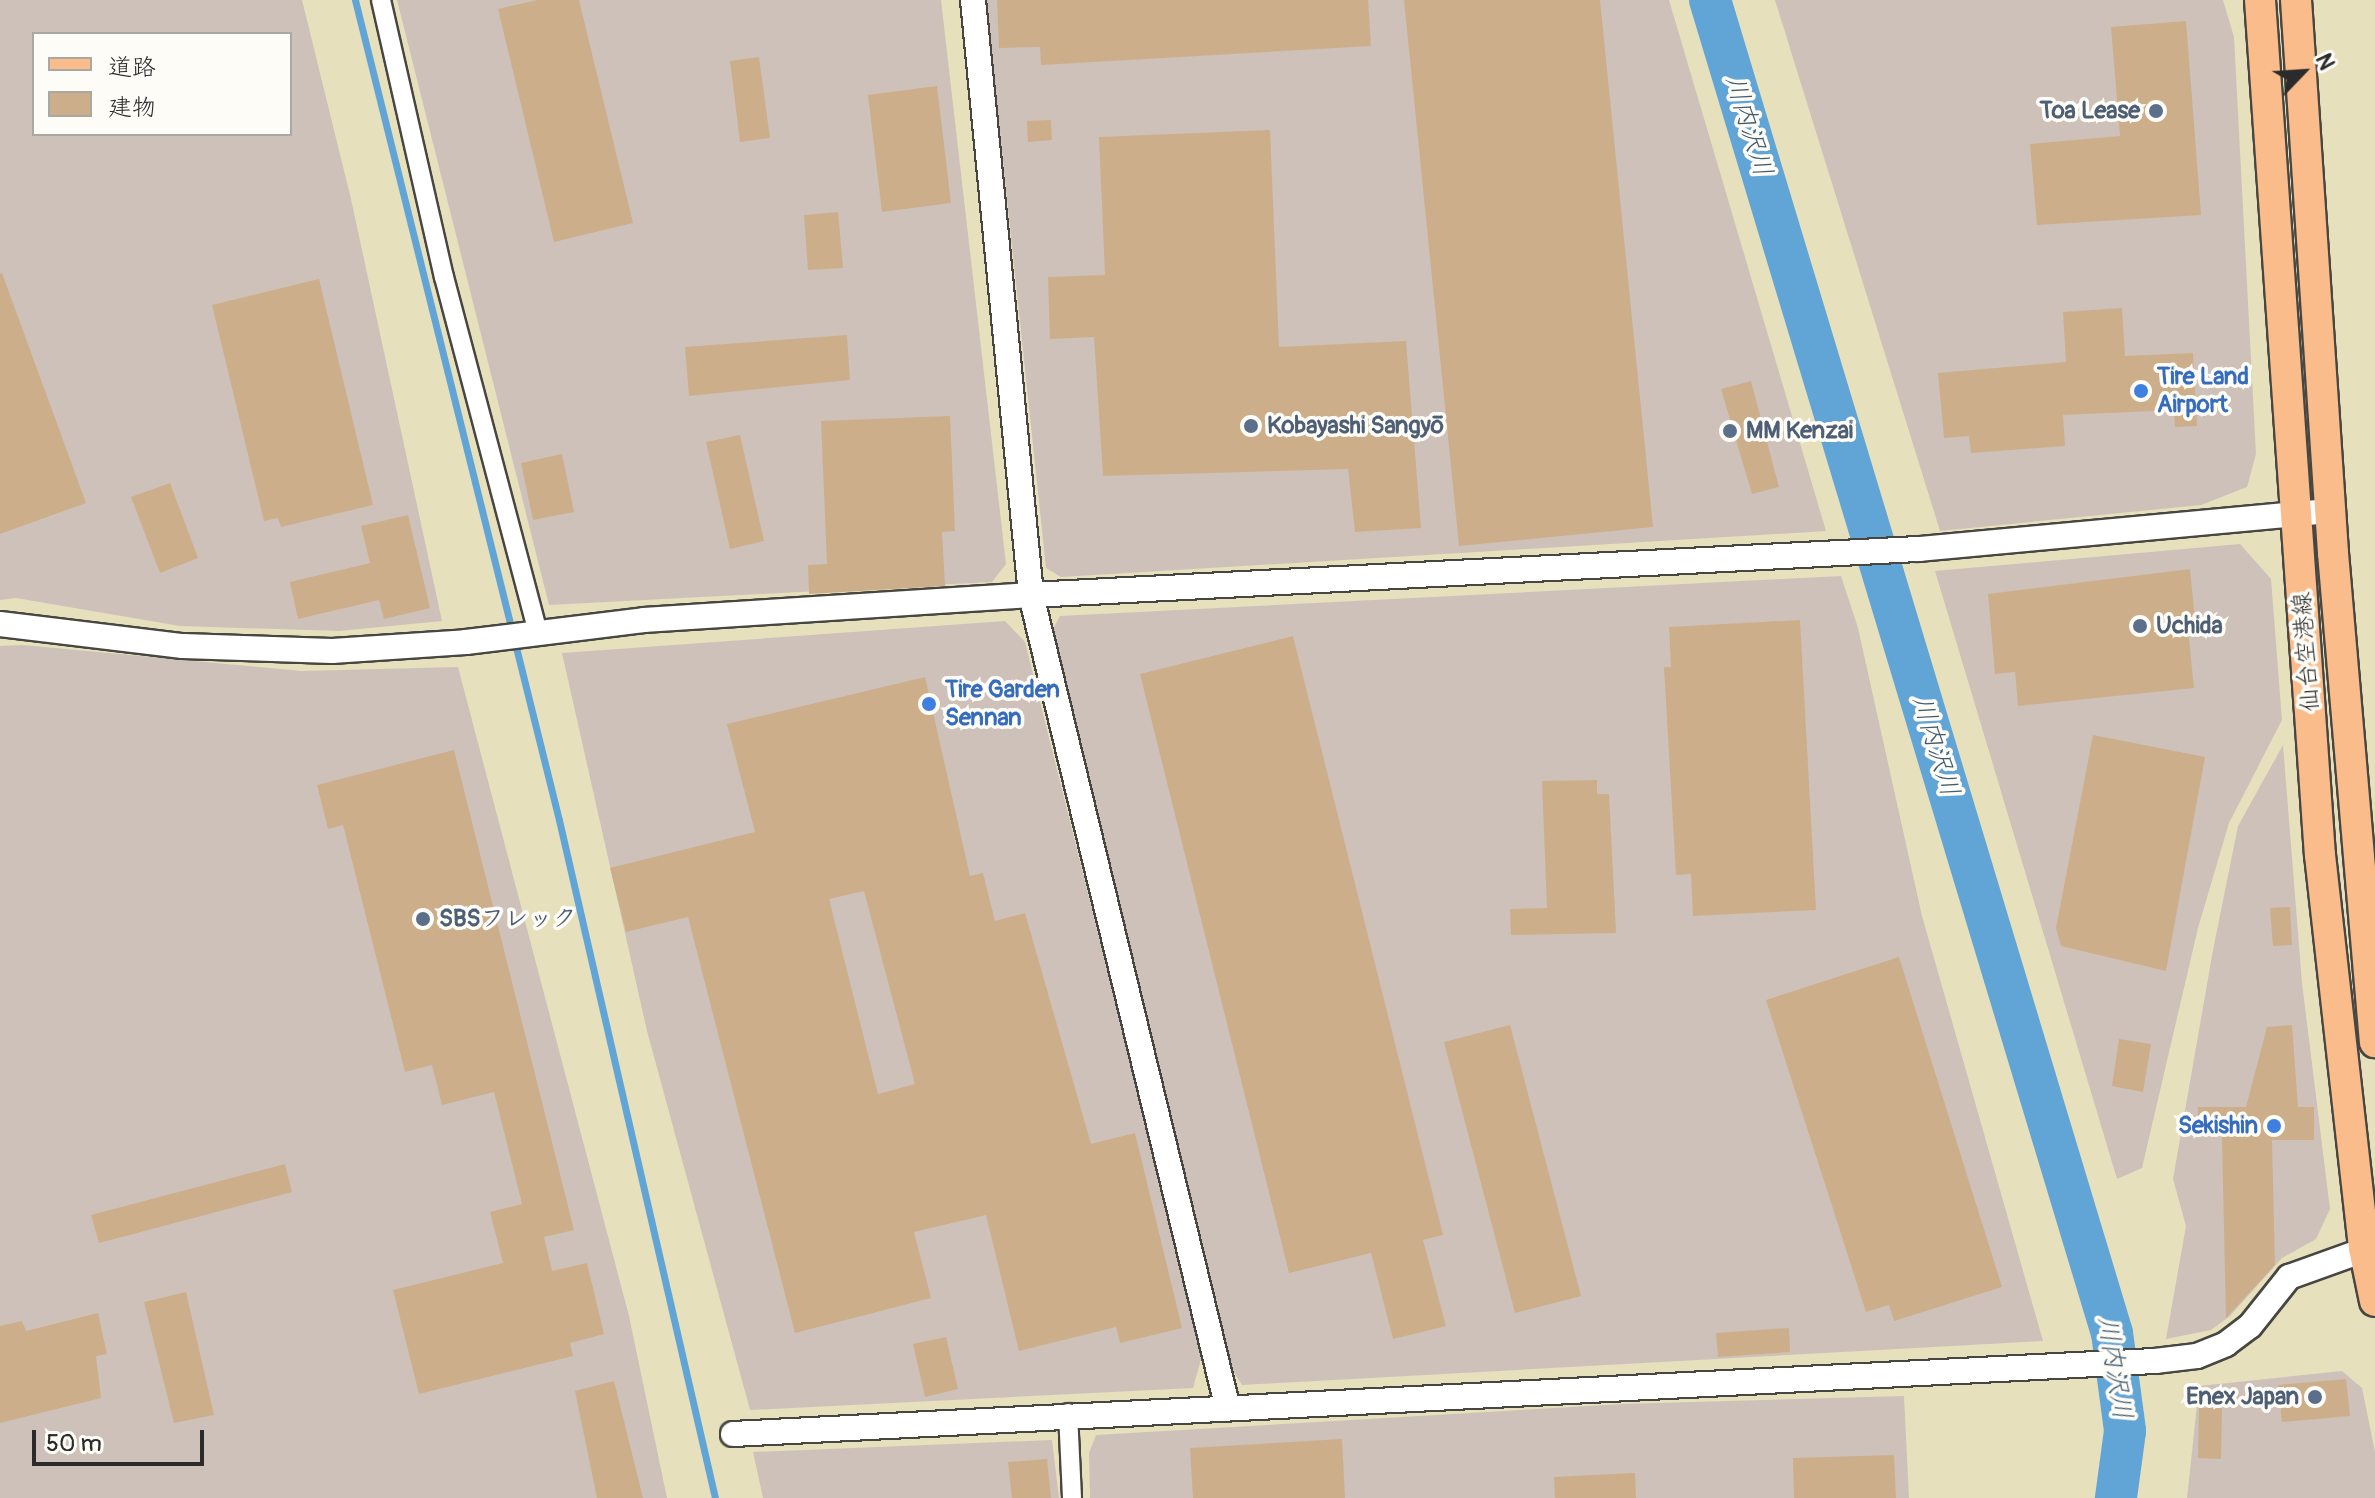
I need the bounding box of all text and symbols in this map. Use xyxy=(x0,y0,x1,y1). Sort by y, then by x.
legend xyxy=(32,32,292,136)
north arrow xyxy=(2263,32,2343,112)
text: N xyxy=(2309,49,2341,75)
text: 道路 xyxy=(108,53,156,82)
water label: 川内沢川 xyxy=(1718,72,1778,180)
text: 建物 xyxy=(108,93,156,122)
place label: Toa Lease xyxy=(2039,97,2140,125)
marker: Toa Lease xyxy=(2147,102,2165,120)
place label: Tire Land Airport xyxy=(2157,363,2249,419)
marker: Tire Land Airport xyxy=(2132,382,2150,400)
place label: Kobayashi Sangyō xyxy=(1267,412,1444,440)
marker: Kobayashi Sangyō xyxy=(1242,417,1260,435)
place label: MM Kenzai xyxy=(1746,417,1853,445)
marker: MM Kenzai xyxy=(1721,422,1739,440)
street label: 仙台空港線 xyxy=(2287,591,2325,713)
place label: Uchida xyxy=(2156,612,2223,640)
marker: Uchida xyxy=(2131,617,2149,635)
place label: Tire Garden Sennan xyxy=(945,676,1060,732)
water label: 川内沢川 xyxy=(1905,692,1965,800)
marker: Tire Garden Sennan xyxy=(920,695,938,713)
place label: SBSフレック xyxy=(439,905,577,933)
marker: SBSフレック xyxy=(414,910,432,928)
place label: Sekishin xyxy=(2178,1112,2258,1140)
marker: Sekishin xyxy=(2265,1117,2283,1135)
water label: 川内沢川 xyxy=(2090,1314,2138,1422)
place label: Enex Japan xyxy=(2186,1383,2299,1411)
marker: Enex Japan xyxy=(2306,1388,2324,1406)
scale bar xyxy=(36,1414,208,1464)
text: 50 m xyxy=(46,1429,102,1458)

